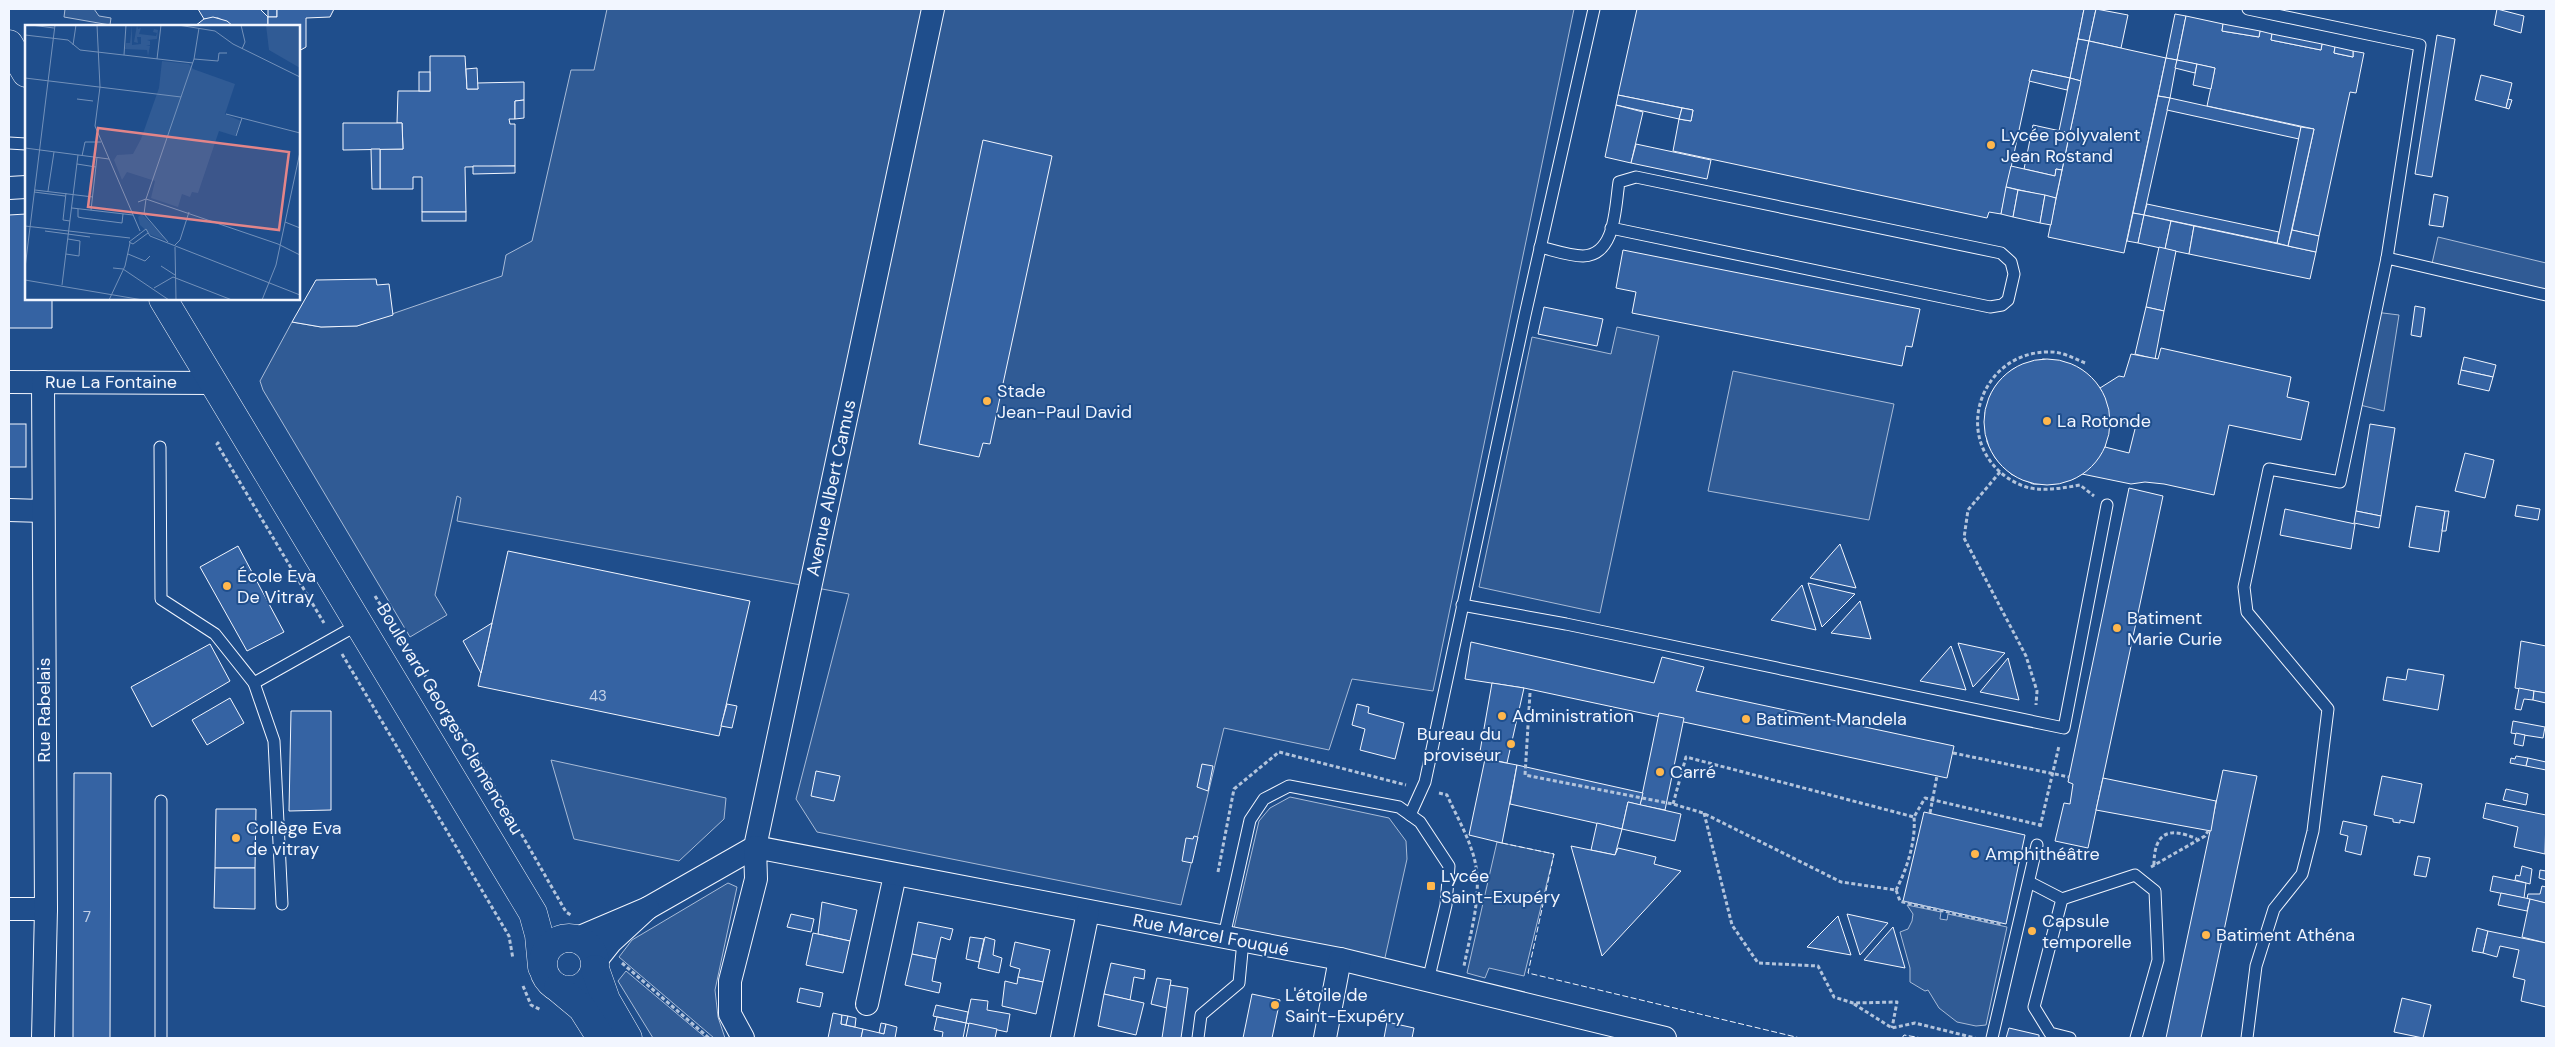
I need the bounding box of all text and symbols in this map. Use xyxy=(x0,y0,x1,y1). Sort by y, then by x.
inset map xyxy=(25,25,300,300)
place label: Lycée polyvalent Jean Rostand xyxy=(2001,123,2141,168)
marker: Lycée polyvalent Jean Rostand xyxy=(1985,139,1997,151)
street label: Rue La Fontaine xyxy=(45,370,177,394)
place label: Stade Jean-Paul David xyxy=(997,379,1132,424)
marker: Stade Jean-Paul David xyxy=(981,395,993,407)
street label: Avenue Albert Camus xyxy=(801,397,861,579)
place label: La Rotonde xyxy=(2057,409,2151,433)
marker: La Rotonde xyxy=(2041,415,2053,427)
place label: École Eva De Vitray xyxy=(237,564,316,609)
marker: École Eva De Vitray xyxy=(221,580,233,592)
street label: Boulevard Georges Clemenceau xyxy=(371,599,529,839)
place label: Batiment Marie Curie xyxy=(2127,606,2222,651)
marker: Batiment Marie Curie xyxy=(2111,622,2123,634)
street label: Rue Rabelais xyxy=(32,658,56,762)
house number: 43 xyxy=(589,686,607,706)
place label: Administration xyxy=(1512,704,1634,728)
place label: Batiment Mandela xyxy=(1756,707,1907,731)
marker: Administration xyxy=(1496,710,1508,722)
marker: Batiment Mandela xyxy=(1740,713,1752,725)
place label: Bureau du proviseur xyxy=(1417,722,1501,767)
marker: Bureau du proviseur xyxy=(1505,738,1517,750)
place label: Carré xyxy=(1670,760,1716,784)
marker: Carré xyxy=(1654,766,1666,778)
place label: Collège Eva de vitray xyxy=(246,816,341,861)
marker: Collège Eva de vitray xyxy=(230,832,242,844)
place label: Amphithéâtre xyxy=(1985,842,2100,866)
marker: Amphithéâtre xyxy=(1969,848,1981,860)
place label: Lycée Saint-Exupéry xyxy=(1441,864,1560,909)
marker: Lycée Saint-Exupéry xyxy=(1425,880,1437,892)
house number: 7 xyxy=(83,907,91,927)
street label: Rue Marcel Fouqué xyxy=(1131,908,1291,962)
place label: Capsule temporelle xyxy=(2042,909,2132,954)
place label: Batiment Athéna xyxy=(2216,923,2355,947)
marker: Capsule temporelle xyxy=(2026,925,2038,937)
marker: Batiment Athéna xyxy=(2200,929,2212,941)
place label: L'étoile de Saint-Exupéry xyxy=(1285,983,1404,1028)
marker: L'étoile de Saint-Exupéry xyxy=(1269,999,1281,1011)

